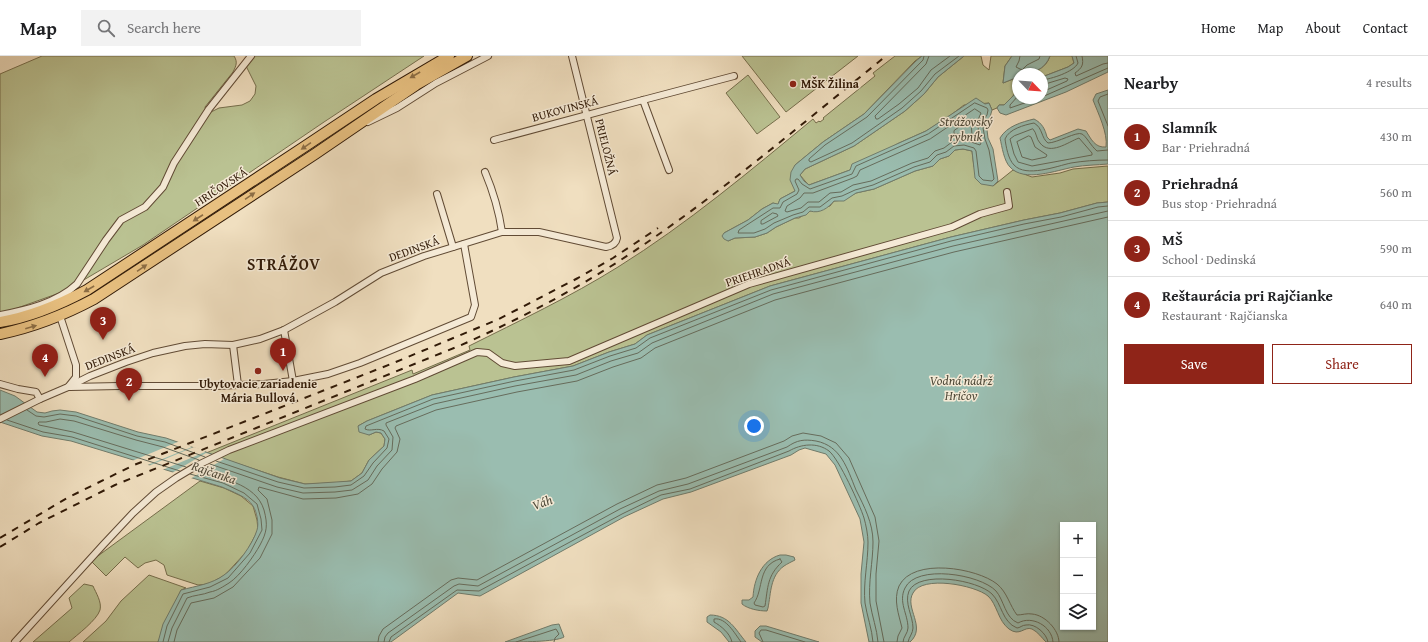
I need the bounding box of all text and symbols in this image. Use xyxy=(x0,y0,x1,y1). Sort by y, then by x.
search box xyxy=(81,10,361,46)
text: Map xyxy=(20,14,57,42)
icon: search xyxy=(95,17,117,39)
text: Search here xyxy=(127,17,201,38)
text: Home xyxy=(1201,18,1236,38)
text: Map xyxy=(1258,18,1283,38)
text: About xyxy=(1305,18,1341,38)
text: Contact xyxy=(1363,18,1408,38)
north arrow xyxy=(1012,68,1048,104)
text: Nearby xyxy=(1124,70,1178,95)
one-way arrow xyxy=(409,72,421,79)
text: 4 results xyxy=(1366,73,1412,92)
place label: MŠK Žilina xyxy=(801,75,860,92)
marker: MŠK Žilina xyxy=(788,79,798,89)
street label: BUKOVINSKÁ xyxy=(530,91,601,126)
water label: Strážovský rybník xyxy=(939,112,993,146)
street label: PRIELOŽNÁ xyxy=(591,117,622,178)
text: Slamník xyxy=(1162,117,1217,138)
text: 1 xyxy=(1134,127,1140,146)
text: 430 m xyxy=(1380,127,1412,146)
text: Bar · Priehradná xyxy=(1162,138,1250,157)
one-way arrow xyxy=(301,142,311,150)
street label: HRIČOVSKÁ xyxy=(191,163,251,210)
text: Priehradná xyxy=(1162,173,1238,194)
text: 2 xyxy=(1134,183,1140,202)
text: 560 m xyxy=(1380,183,1412,202)
one-way arrow xyxy=(245,193,256,200)
text: Bus stop · Priehradná xyxy=(1162,194,1277,213)
one-way arrow xyxy=(193,214,203,222)
text: MŠ xyxy=(1162,229,1183,250)
street label: DEDINSKÁ xyxy=(386,231,442,265)
text: 3 xyxy=(1134,239,1140,258)
text: 590 m xyxy=(1380,239,1412,258)
text: School · Dedinská xyxy=(1162,250,1256,269)
district label: STRÁŽOV xyxy=(247,252,321,276)
street label: PRIEHRADNÁ xyxy=(723,252,793,291)
one-way arrow xyxy=(137,264,147,272)
one-way arrow xyxy=(83,285,95,292)
text: Reštaurácia pri Rajčianke xyxy=(1162,285,1333,306)
text: 4 xyxy=(1134,295,1140,314)
text: 640 m xyxy=(1380,295,1412,314)
text: Restaurant · Rajčianska xyxy=(1162,306,1288,325)
pin: 3 xyxy=(90,307,116,340)
one-way arrow xyxy=(25,324,37,330)
pin: 1 xyxy=(270,338,296,371)
street label: DEDINSKÁ xyxy=(82,339,138,374)
pin: 4 xyxy=(32,344,58,377)
button: Save xyxy=(1124,344,1264,384)
button: Share xyxy=(1272,344,1412,384)
marker: Ubytovacie zariadenie Mária Bullová xyxy=(253,366,263,376)
pin: 2 xyxy=(116,368,142,401)
water label: Vodná nádrž Hričov xyxy=(930,371,993,405)
place label: Ubytovacie zariadenie Mária Bullová xyxy=(199,375,317,406)
your location xyxy=(744,416,764,436)
water label: Rajčanka xyxy=(188,456,239,489)
water label: Váh xyxy=(529,490,555,515)
map controls xyxy=(1060,522,1096,630)
button: + xyxy=(1060,522,1096,558)
button: − xyxy=(1060,558,1096,594)
button: layers xyxy=(1060,594,1096,630)

